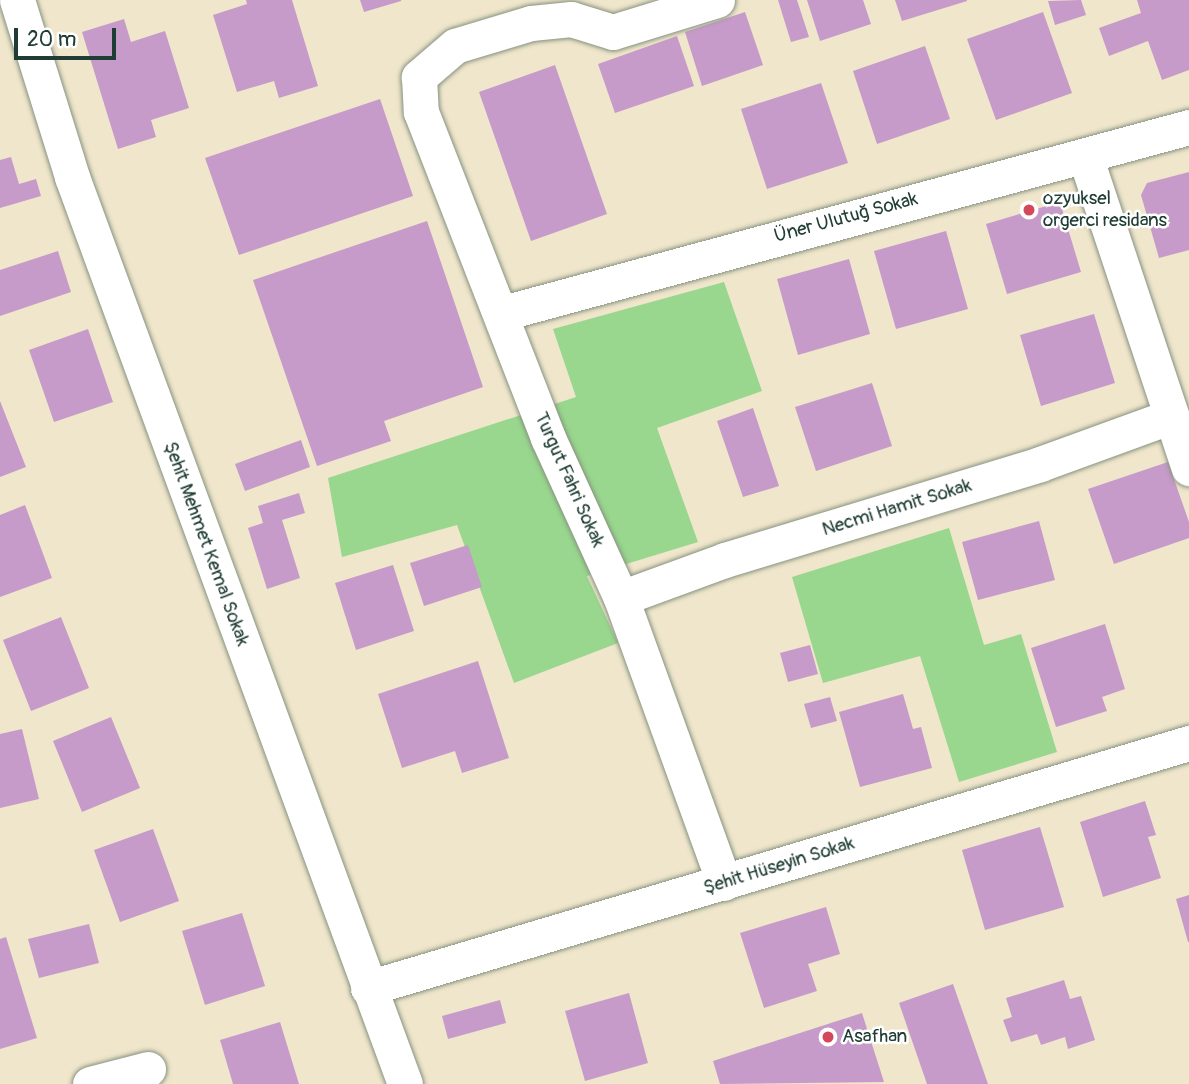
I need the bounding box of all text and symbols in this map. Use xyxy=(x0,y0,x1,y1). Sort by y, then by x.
scale bar xyxy=(18,14,119,58)
text: 20 m xyxy=(27,26,76,53)
street label: Üner Ulutuğ Sokak xyxy=(772,188,920,248)
place label: ozyuksel orgerci residans xyxy=(1043,188,1167,232)
marker: ozyuksel orgerci residans xyxy=(1021,202,1037,218)
street label: Turgut Fahri Sokak xyxy=(529,409,609,551)
street label: Şehit Mehmet Kemal Sokak xyxy=(158,439,254,649)
street label: Necmi Hamit Sokak xyxy=(820,474,974,542)
street label: Şehit Hüseyin Sokak xyxy=(701,832,857,900)
place label: Asafhan xyxy=(842,1026,907,1048)
marker: Asafhan xyxy=(820,1029,836,1045)

